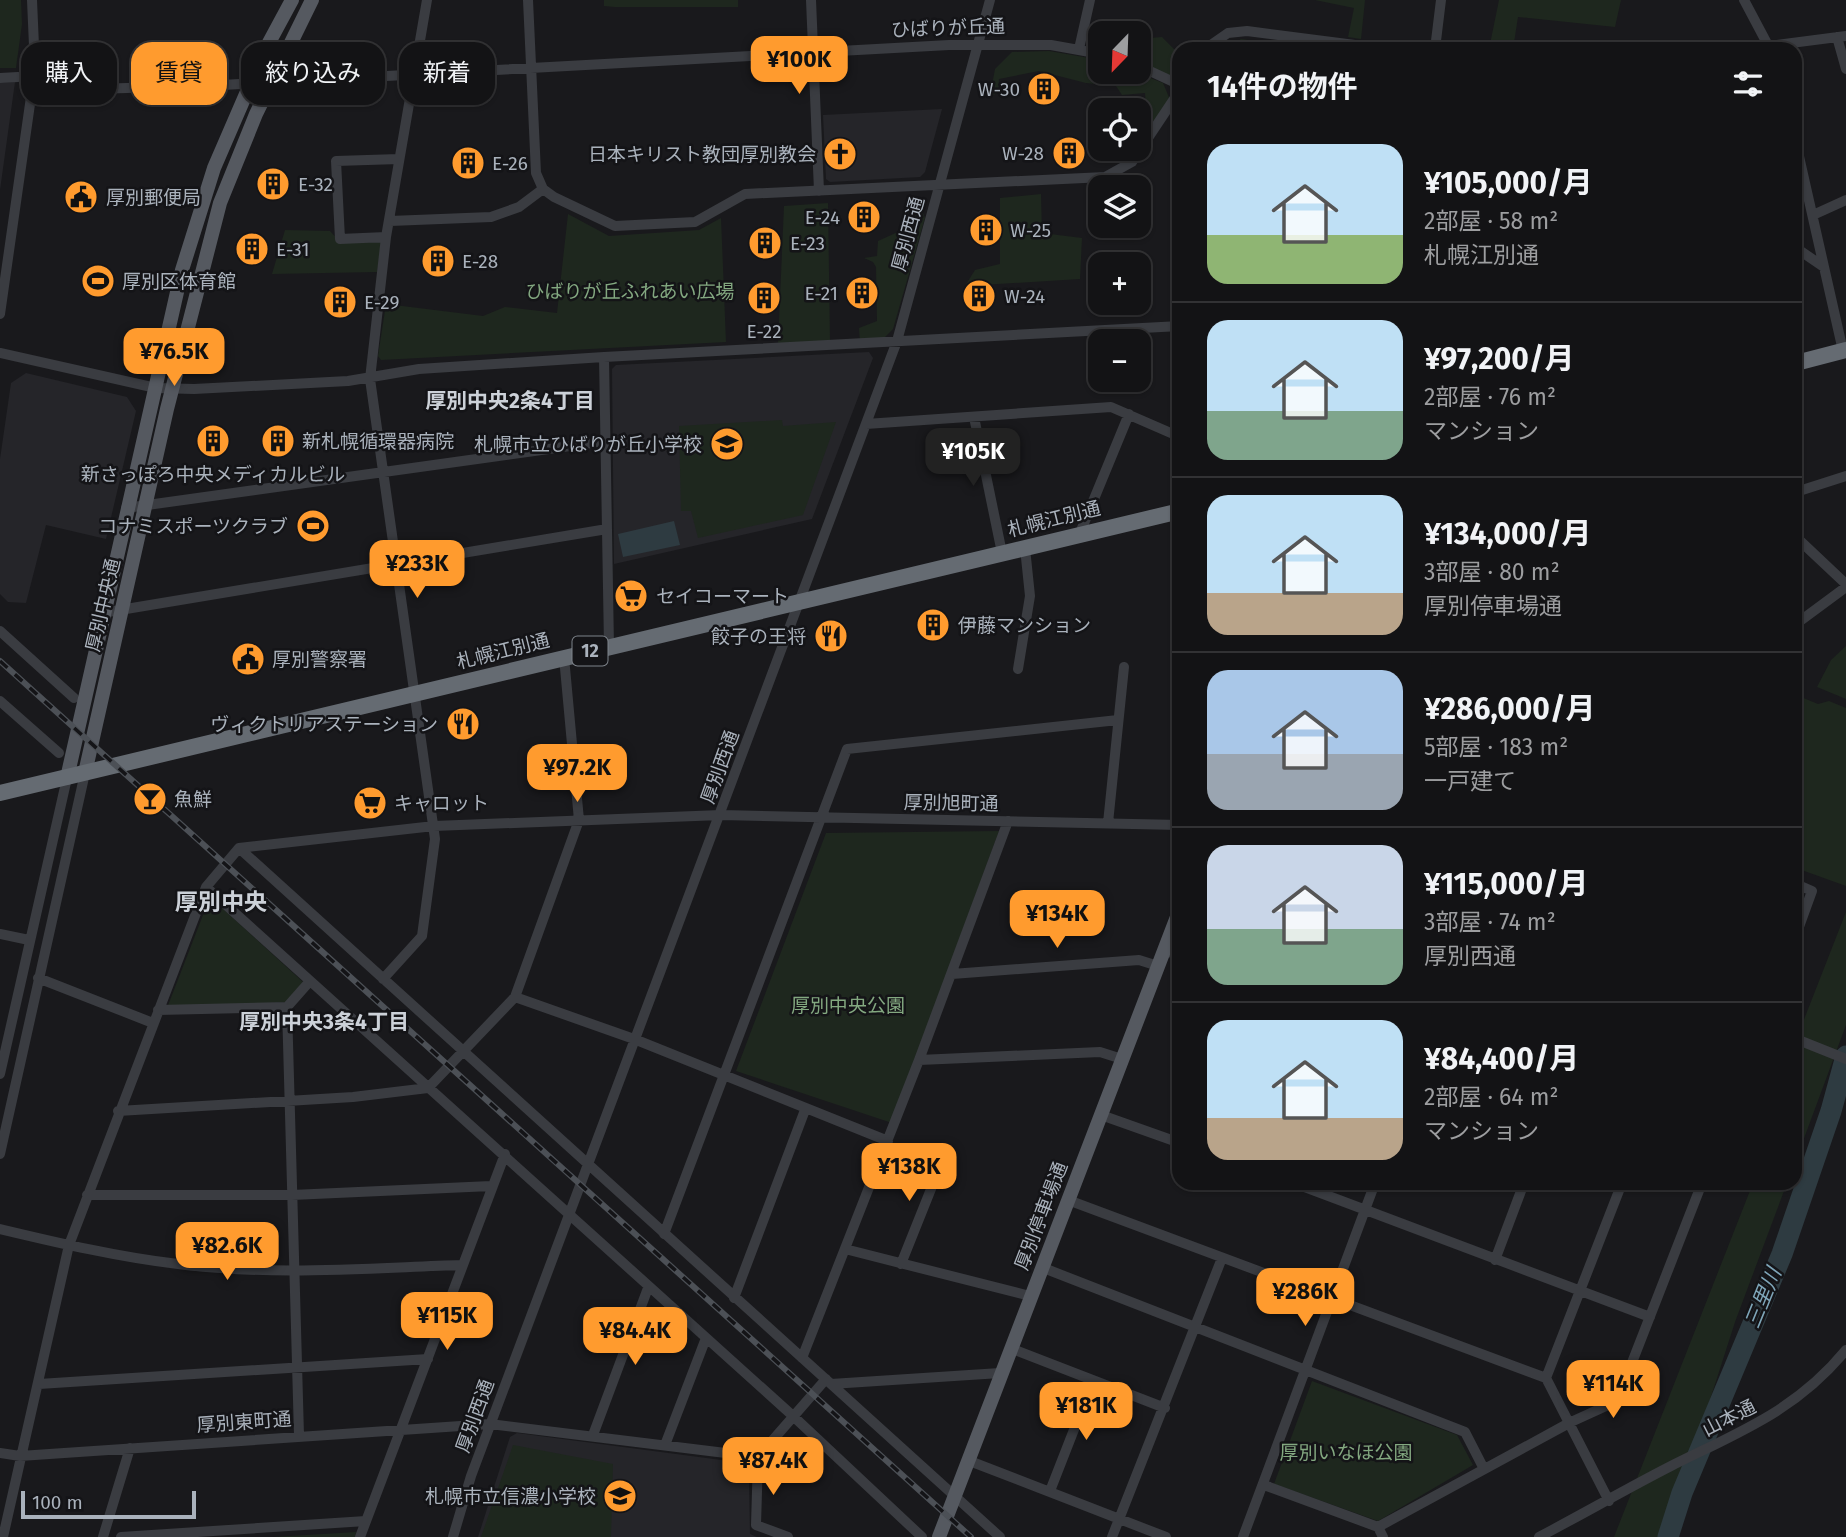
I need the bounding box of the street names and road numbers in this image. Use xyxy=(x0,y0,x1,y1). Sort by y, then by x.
street label: ひばりが丘通 xyxy=(891,15,1005,41)
street label: 厚別西通 xyxy=(887,194,929,274)
street label: 札幌江別通 xyxy=(1005,496,1103,542)
street label: 厚別中央通 xyxy=(81,556,125,654)
street label: 札幌江別通 xyxy=(454,628,552,674)
road number: 12 xyxy=(572,636,608,666)
street label: 厚別西通 xyxy=(696,727,744,807)
street label: 厚別旭町通 xyxy=(903,791,999,815)
street label: 厚別停車場通 xyxy=(1010,1159,1072,1273)
street label: 厚別西通 xyxy=(451,1376,499,1456)
street label: 山本通 xyxy=(1698,1395,1760,1441)
street label: 厚別東町通 xyxy=(196,1407,292,1437)

